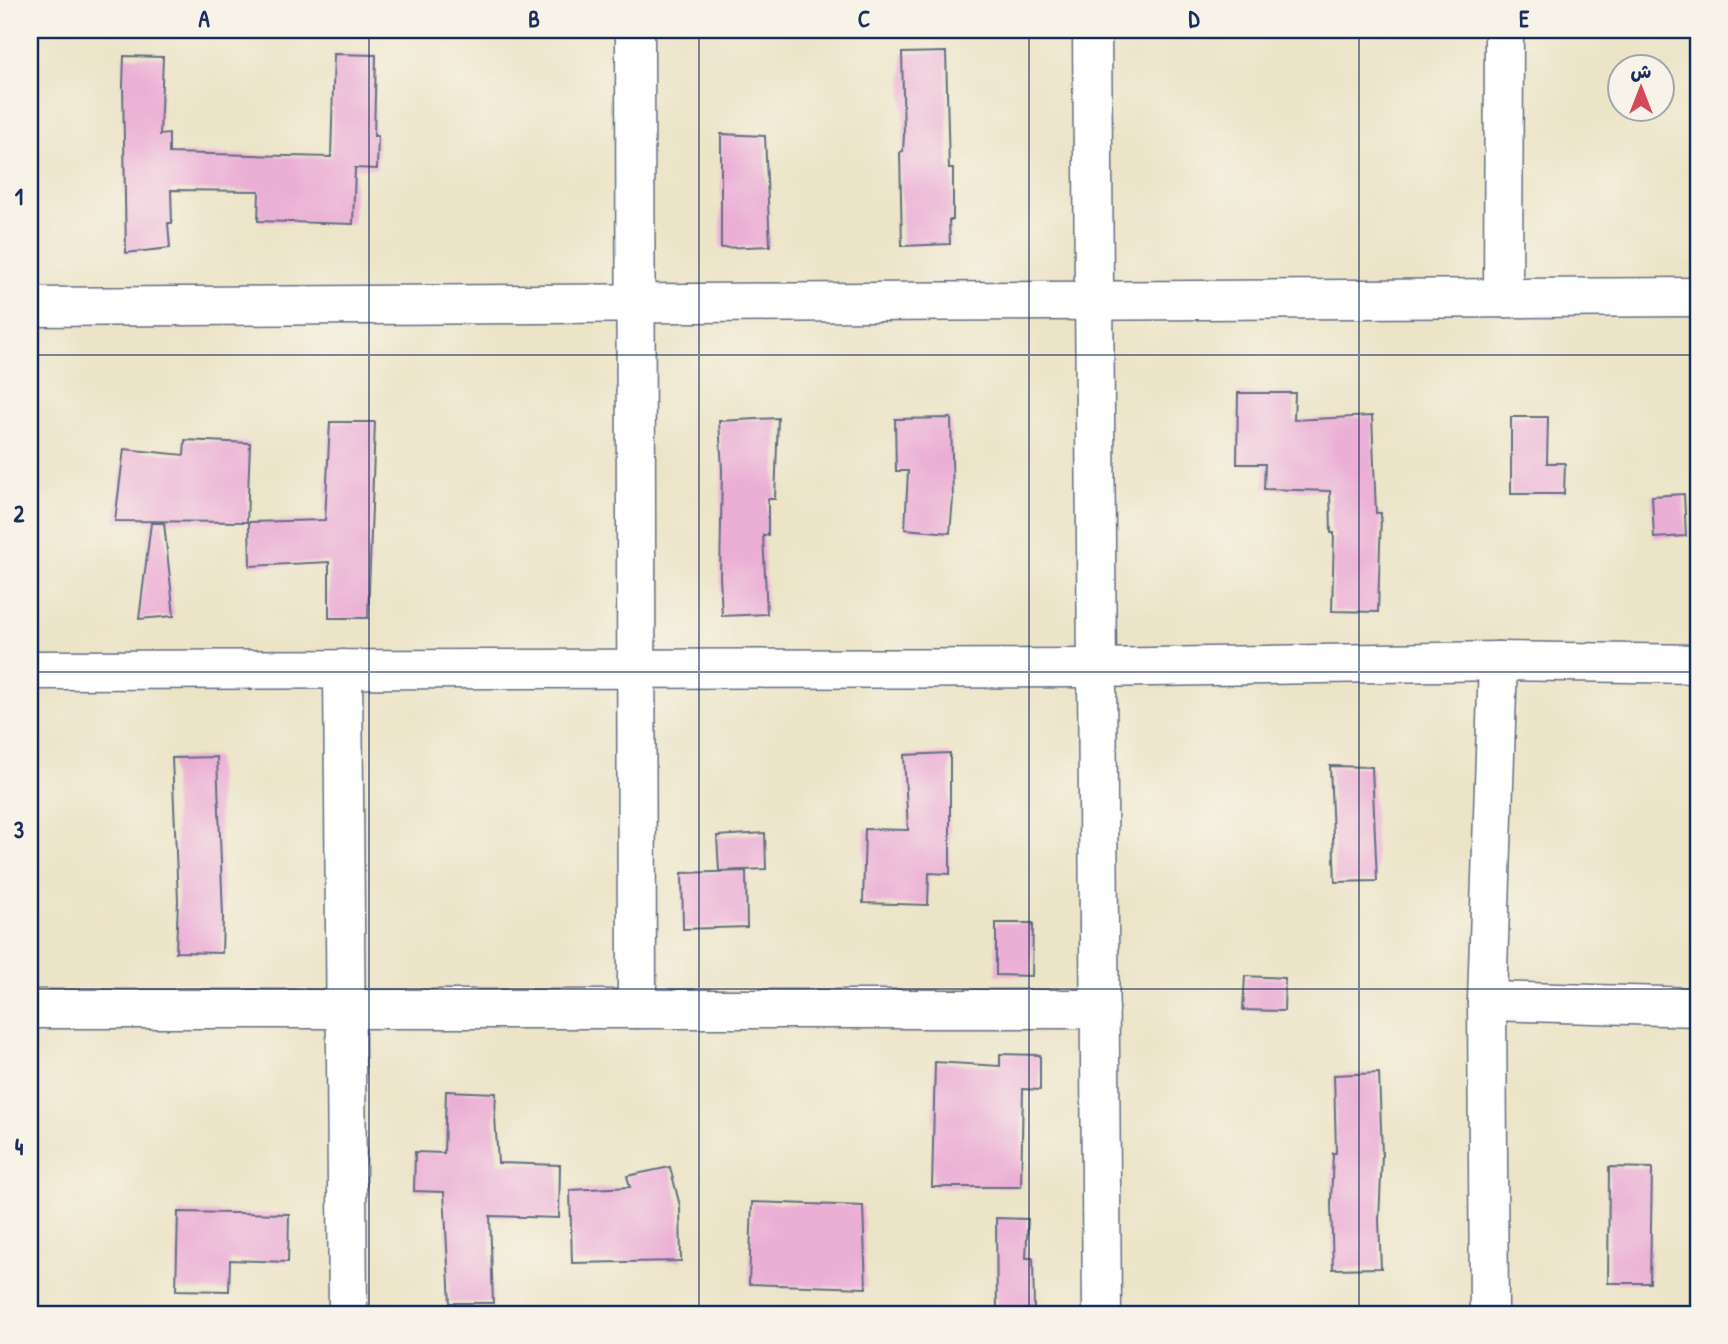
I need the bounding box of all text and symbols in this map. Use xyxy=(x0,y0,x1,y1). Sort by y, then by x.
text: A xyxy=(198,3,210,34)
text: B xyxy=(528,3,540,34)
text: C xyxy=(858,3,870,34)
text: D xyxy=(1189,3,1201,34)
text: E xyxy=(1519,3,1530,34)
north arrow xyxy=(1606,52,1676,122)
text: ش xyxy=(1631,58,1652,84)
text: 1 xyxy=(15,181,23,212)
text: 2 xyxy=(14,498,25,529)
text: 3 xyxy=(14,814,24,845)
text: 4 xyxy=(15,1131,24,1162)

